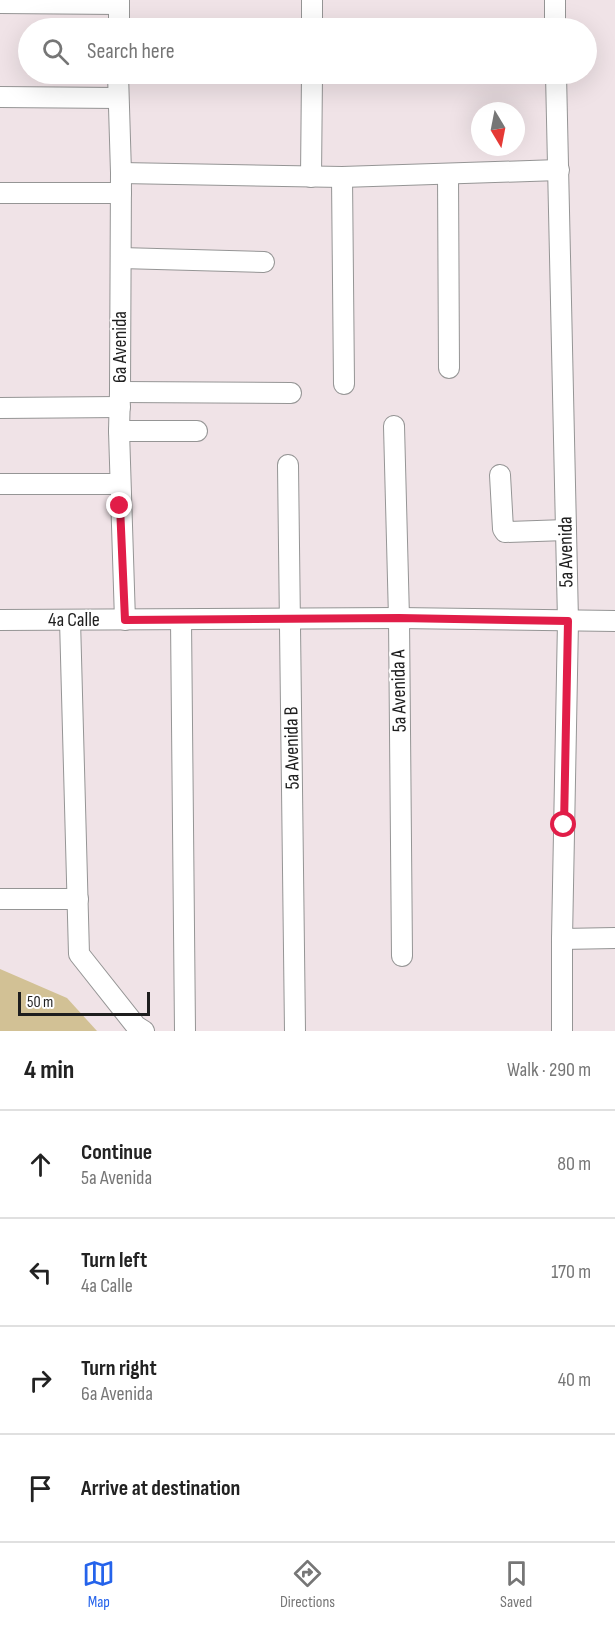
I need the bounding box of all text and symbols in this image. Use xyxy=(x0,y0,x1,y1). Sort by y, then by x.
search box xyxy=(18,18,597,84)
icon: search xyxy=(39,35,72,68)
text: Search here xyxy=(87,38,174,65)
north arrow xyxy=(471,102,525,156)
street label: 6a Avenida xyxy=(108,311,132,383)
route end xyxy=(106,492,132,518)
street label: 5a Avenida xyxy=(553,516,579,588)
street label: 4a Calle xyxy=(48,608,100,632)
street label: 5a Avenida A xyxy=(386,649,412,733)
street label: 5a Avenida B xyxy=(279,706,305,790)
route start xyxy=(550,811,576,837)
scale bar xyxy=(18,989,150,1016)
text: 50 m xyxy=(27,993,53,1012)
text: 4 min xyxy=(24,1055,74,1086)
text: Walk · 290 m xyxy=(507,1058,591,1082)
text: Continue xyxy=(81,1139,152,1166)
icon: ahead xyxy=(24,1148,57,1181)
text: 80 m xyxy=(557,1152,591,1176)
text: 5a Avenida xyxy=(81,1166,152,1190)
text: Turn left xyxy=(81,1247,147,1274)
icon: left xyxy=(24,1256,57,1289)
text: 170 m xyxy=(551,1260,591,1284)
text: 4a Calle xyxy=(81,1274,133,1298)
text: Turn right xyxy=(81,1355,157,1382)
icon: right xyxy=(24,1364,57,1397)
text: 40 m xyxy=(558,1368,591,1392)
text: 6a Avenida xyxy=(81,1382,153,1406)
icon: arrive xyxy=(24,1472,57,1505)
text: Arrive at destination xyxy=(81,1475,240,1502)
tab: Map xyxy=(82,1557,115,1612)
tab: Directions xyxy=(280,1557,335,1612)
tab: Saved xyxy=(500,1557,533,1612)

